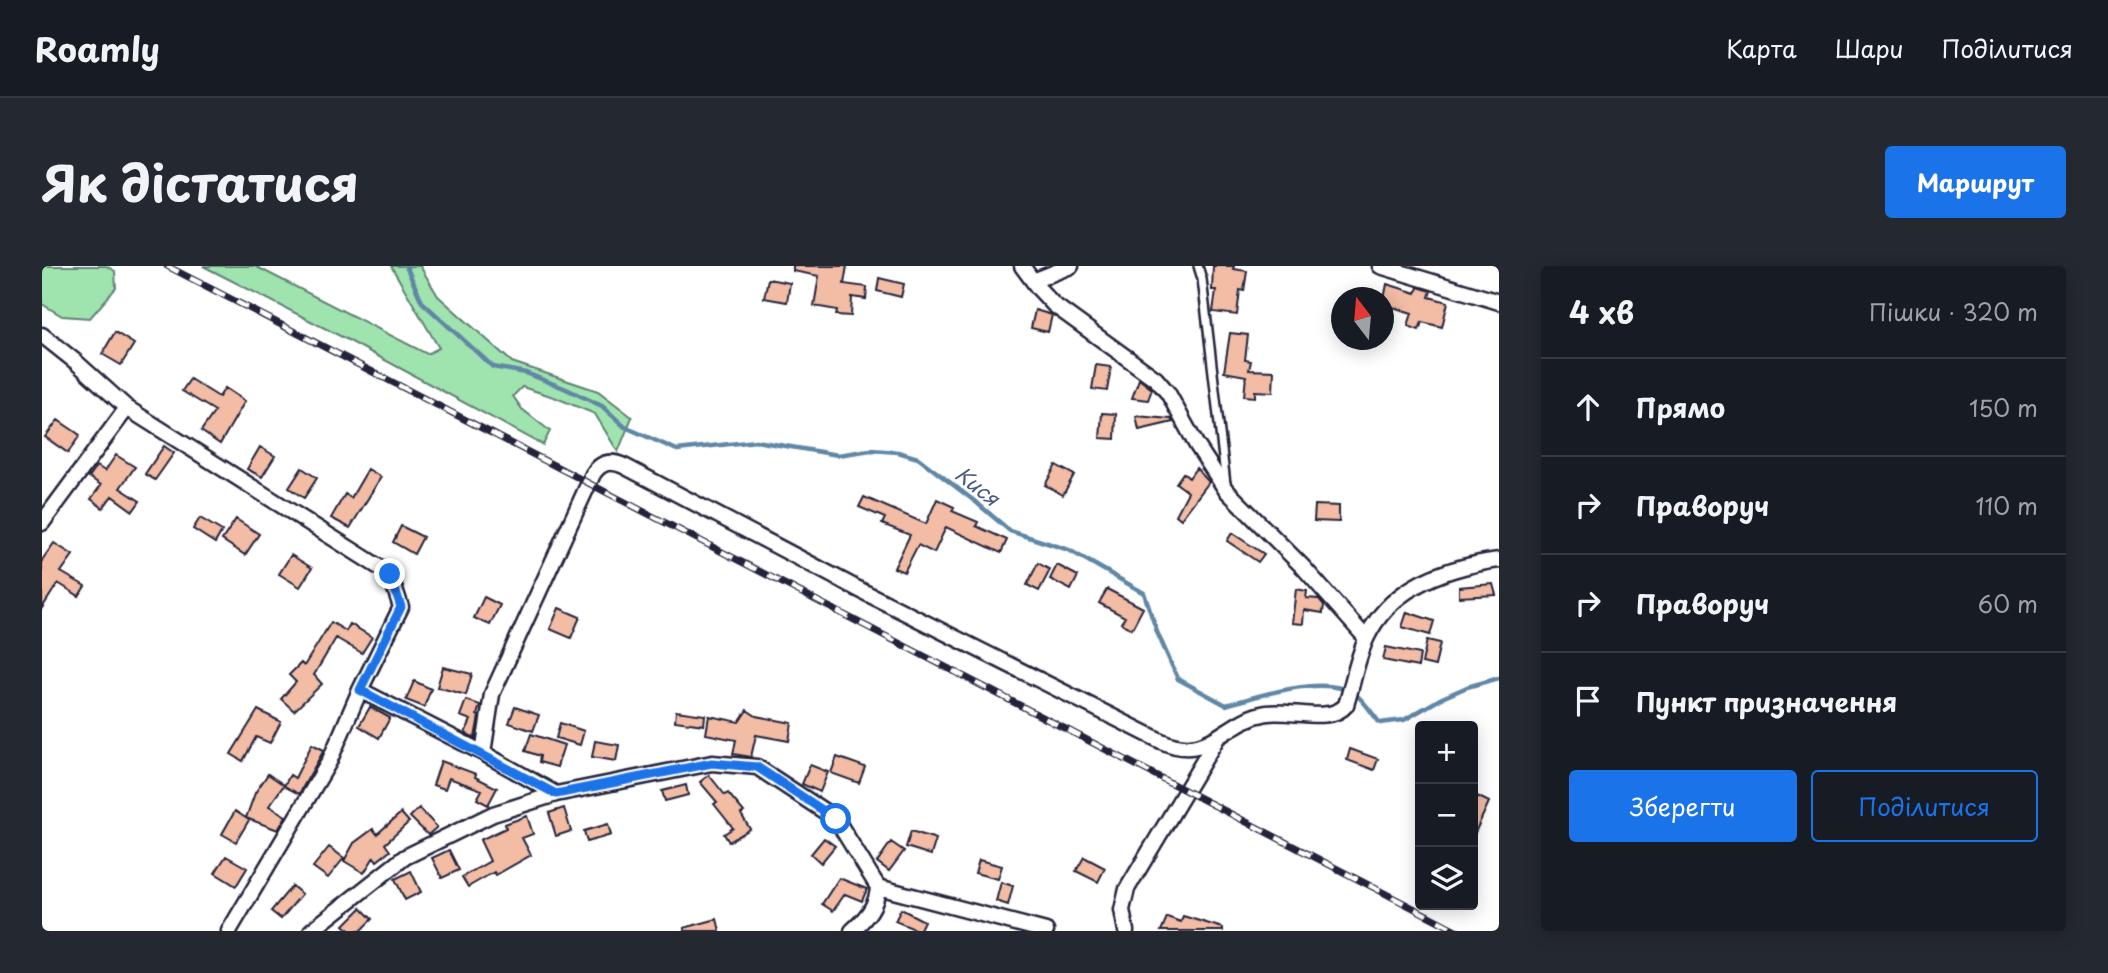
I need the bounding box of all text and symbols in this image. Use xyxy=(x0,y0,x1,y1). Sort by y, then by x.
text: Roamly xyxy=(35,23,160,73)
text: Карта xyxy=(1726,30,1797,66)
text: Шари xyxy=(1835,30,1904,66)
text: Поділитися xyxy=(1942,30,2073,66)
text: Як дістатися xyxy=(42,145,359,219)
button: Маршрут xyxy=(1885,146,2066,218)
north arrow xyxy=(1331,287,1394,350)
text: 4 хв xyxy=(1569,289,1634,334)
text: Пішки · 320 m xyxy=(1869,294,2038,329)
icon: ahead xyxy=(1569,388,1607,426)
text: Прямо xyxy=(1636,388,1725,427)
text: 150 m xyxy=(1969,390,2038,425)
water label: Кися xyxy=(949,457,1008,514)
icon: right xyxy=(1569,486,1607,524)
text: Праворуч xyxy=(1636,486,1769,525)
text: 110 m xyxy=(1976,488,2038,523)
route end xyxy=(374,558,405,589)
icon: right xyxy=(1569,584,1607,622)
text: Праворуч xyxy=(1636,584,1769,623)
text: 60 m xyxy=(1978,586,2038,621)
icon: arrive xyxy=(1569,682,1607,720)
text: Пункт призначення xyxy=(1636,682,1897,721)
map controls xyxy=(1415,721,1478,910)
button: + xyxy=(1415,721,1478,784)
button: Зберегти xyxy=(1569,770,1797,842)
button: Поділитися xyxy=(1811,770,2038,842)
button: − xyxy=(1415,784,1478,847)
route start xyxy=(820,803,851,834)
button: layers xyxy=(1415,847,1478,910)

